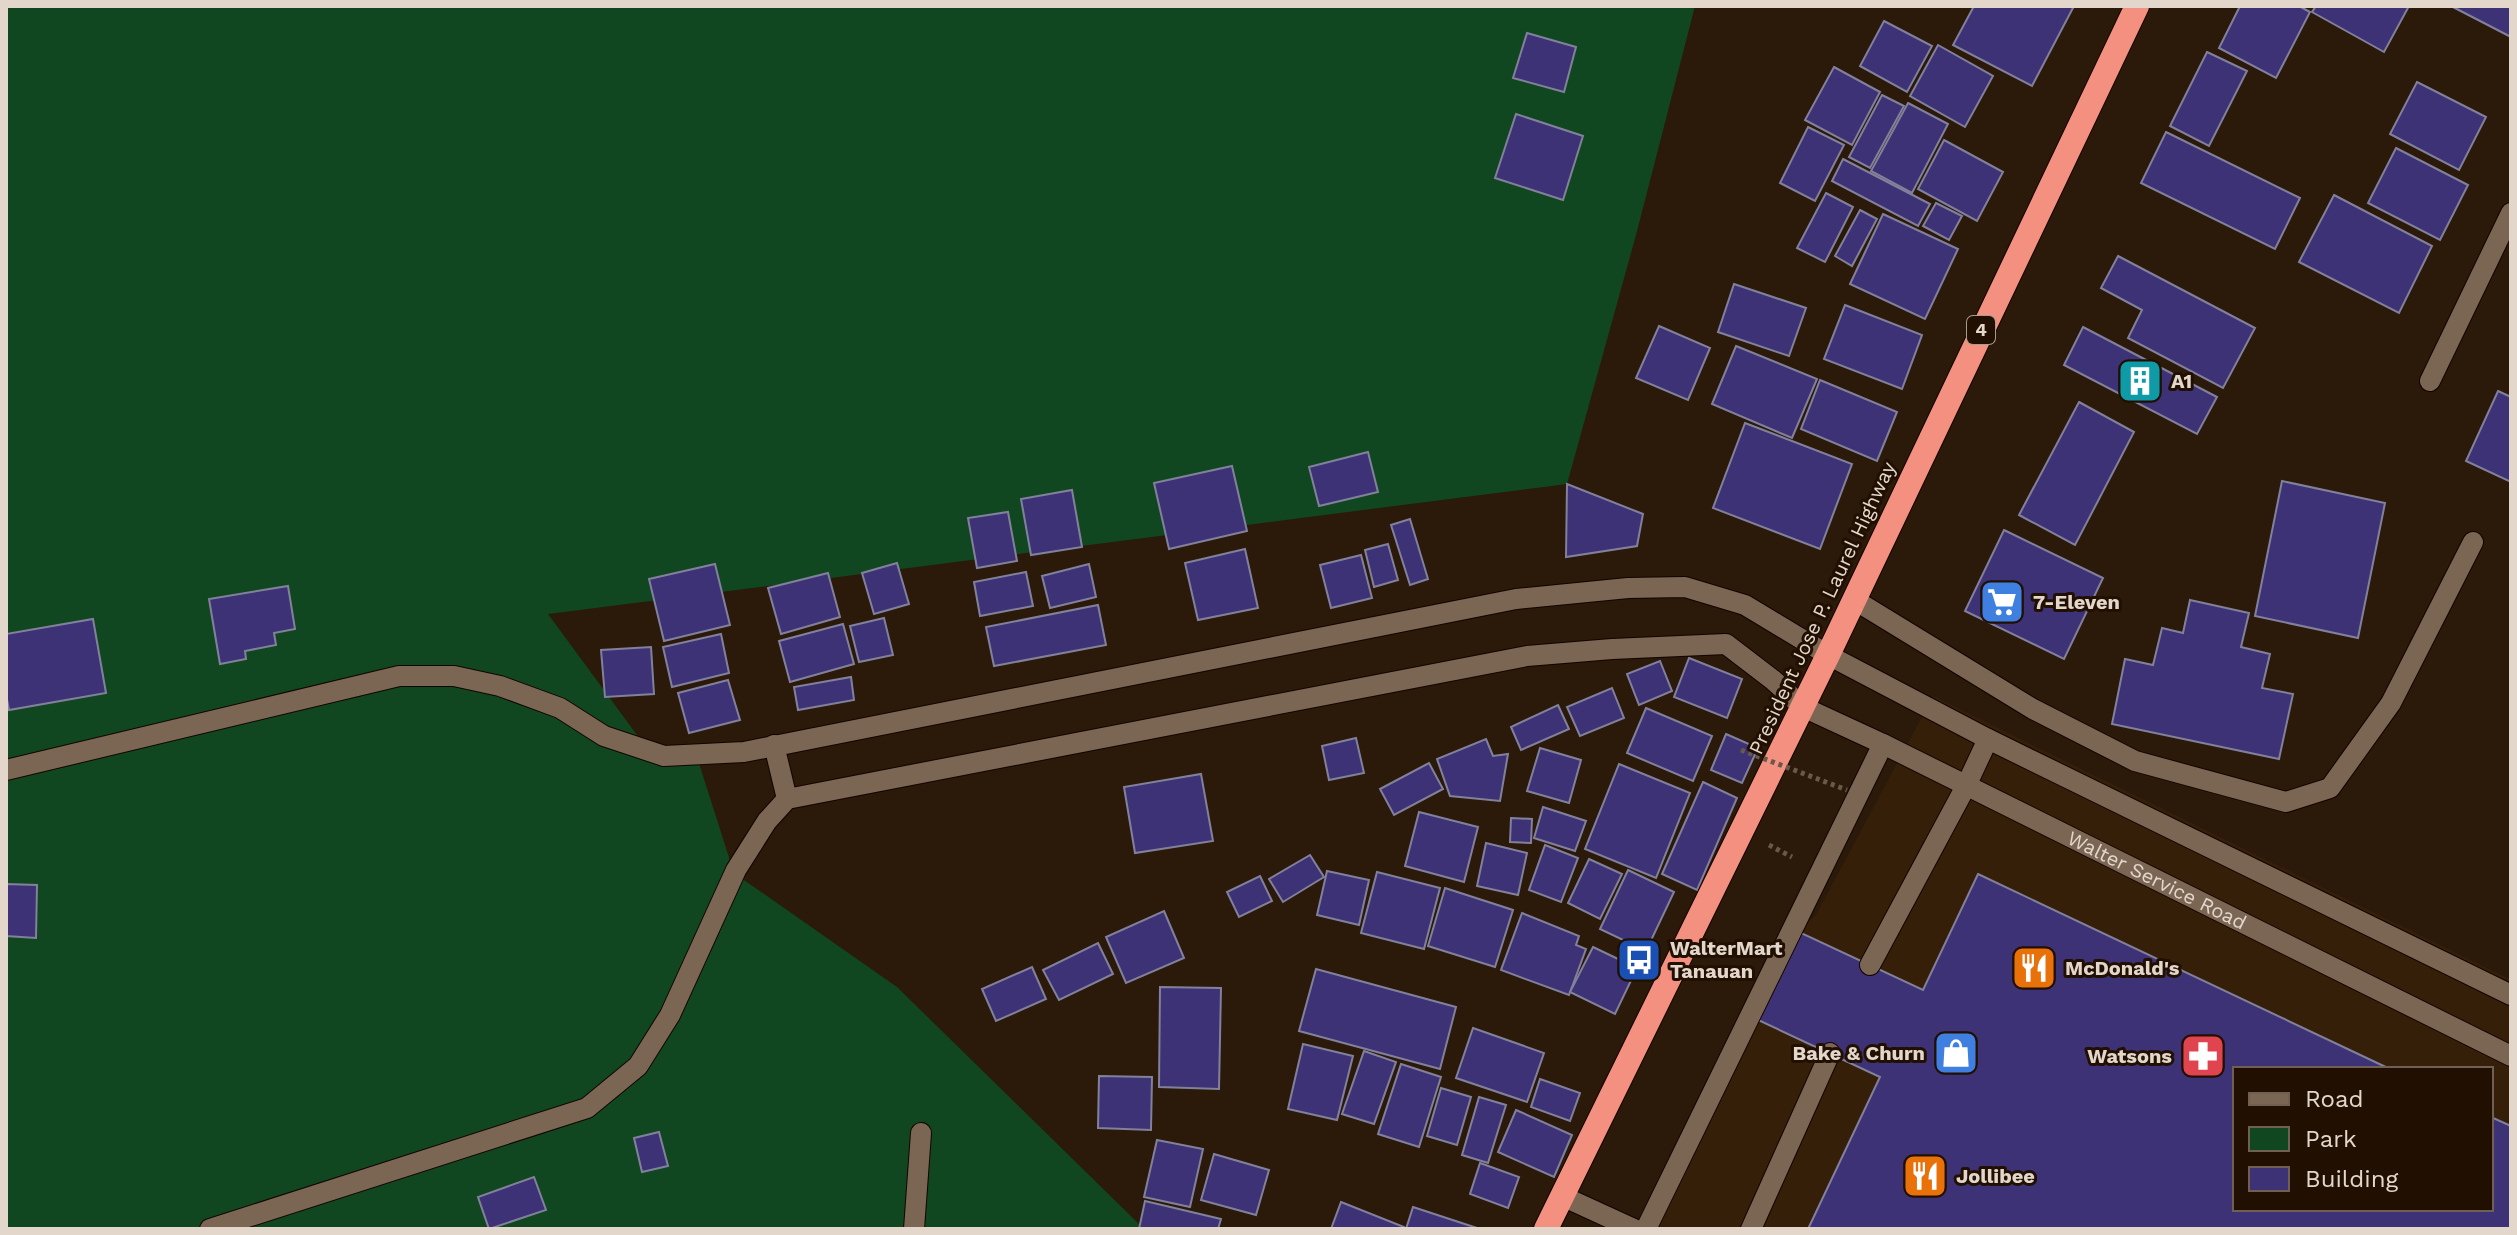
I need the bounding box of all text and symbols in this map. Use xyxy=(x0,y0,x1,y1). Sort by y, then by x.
road number: 4 xyxy=(1967,316,1995,344)
building icon: A1 xyxy=(2116,357,2164,405)
place label: A1 xyxy=(2171,369,2192,393)
street label: President Jose P. Laurel Highway xyxy=(1743,457,1901,758)
supermarket icon: 7-Eleven xyxy=(1978,578,2026,626)
place label: 7-Eleven xyxy=(2033,590,2120,614)
street label: Walter Service Road xyxy=(2064,826,2250,935)
bus stop icon: WalterMart Tanauan xyxy=(1615,936,1663,984)
place label: WalterMart Tanauan xyxy=(1670,936,1783,983)
restaurant icon: McDonald's xyxy=(2010,944,2058,992)
place label: McDonald's xyxy=(2065,956,2180,980)
shop icon: Bake & Churn xyxy=(1932,1029,1980,1077)
pharmacy icon: Watsons xyxy=(2179,1032,2227,1080)
place label: Bake & Churn xyxy=(1793,1041,1925,1065)
place label: Watsons xyxy=(2087,1044,2172,1068)
legend xyxy=(2233,1067,2493,1211)
text: Road xyxy=(2305,1085,2364,1113)
text: Park xyxy=(2305,1125,2357,1153)
restaurant icon: Jollibee xyxy=(1901,1152,1949,1200)
place label: Jollibee xyxy=(1956,1164,2035,1188)
text: Building xyxy=(2305,1165,2398,1193)

